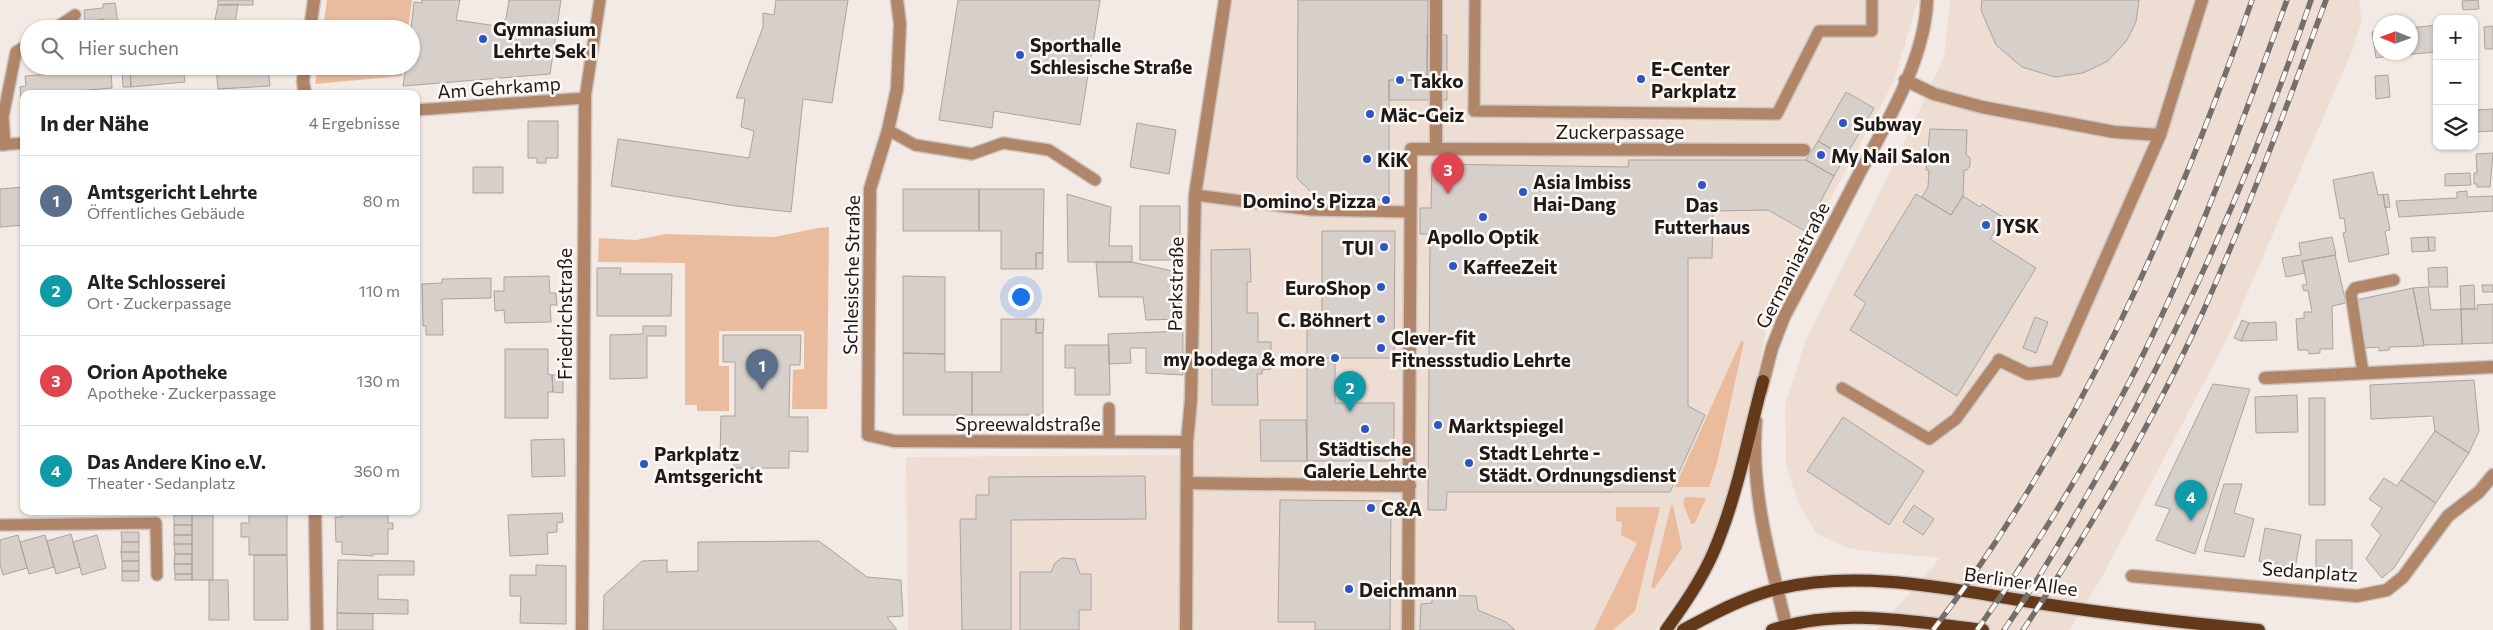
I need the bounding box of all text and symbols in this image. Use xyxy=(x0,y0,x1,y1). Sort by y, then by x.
north arrow xyxy=(2373,15,2418,60)
map controls xyxy=(2433,15,2478,150)
button: + xyxy=(2433,15,2478,60)
place label: Gymnasium Lehrte Sek I xyxy=(493,17,596,62)
search box xyxy=(20,20,420,75)
marker: Gymnasium Lehrte Sek I xyxy=(477,33,489,45)
place label: Sporthalle Schlesische Straße xyxy=(1030,33,1192,78)
icon: search xyxy=(38,34,66,62)
text: Hier suchen xyxy=(78,36,179,59)
marker: Sporthalle Schlesische Straße xyxy=(1014,49,1026,61)
place label: E-Center Parkplatz xyxy=(1651,57,1737,102)
button: − xyxy=(2433,60,2478,105)
place label: Takko xyxy=(1410,69,1464,92)
street label: Am Gehrkamp xyxy=(436,71,562,103)
marker: E-Center Parkplatz xyxy=(1635,73,1647,85)
marker: Takko xyxy=(1394,74,1406,86)
place label: Mäc-Geiz xyxy=(1380,103,1464,126)
button: layers xyxy=(2433,105,2478,150)
marker: Mäc-Geiz xyxy=(1364,108,1376,120)
text: In der Nähe xyxy=(40,110,149,135)
place label: Subway xyxy=(1853,112,1923,135)
text: 4 Ergebnisse xyxy=(309,113,400,132)
marker: Subway xyxy=(1837,117,1849,129)
street label: Zuckerpassage xyxy=(1556,120,1684,143)
place label: My Nail Salon xyxy=(1831,144,1950,167)
place label: KiK xyxy=(1377,148,1409,171)
marker: My Nail Salon xyxy=(1815,149,1827,161)
marker: KiK xyxy=(1361,153,1373,165)
pin: 3 xyxy=(1432,153,1464,194)
place label: Asia Imbiss Hai-Dang xyxy=(1533,170,1631,215)
marker: Das Futterhaus xyxy=(1696,179,1708,191)
text: Amtsgericht Lehrte xyxy=(87,180,257,203)
marker: Asia Imbiss Hai-Dang xyxy=(1517,186,1529,198)
place label: Domino's Pizza xyxy=(1242,189,1376,212)
text: 1 xyxy=(52,191,60,210)
text: 80 m xyxy=(363,191,400,210)
place label: Das Futterhaus xyxy=(1654,193,1750,238)
marker: Domino's Pizza xyxy=(1380,194,1392,206)
street label: Schlesische Straße xyxy=(838,195,864,355)
street label: Germaniastraße xyxy=(1750,198,1834,332)
text: Öffentliches Gebäude xyxy=(87,203,245,222)
marker: Apollo Optik xyxy=(1477,211,1489,223)
place label: JYSK xyxy=(1996,214,2039,237)
marker: JYSK xyxy=(1980,219,1992,231)
place label: Apollo Optik xyxy=(1427,225,1539,248)
street label: Parkstraße xyxy=(1163,236,1187,332)
place label: TUI xyxy=(1342,236,1374,259)
marker: TUI xyxy=(1378,241,1390,253)
street label: Friedrichstraße xyxy=(553,248,576,380)
place label: KaffeeZeit xyxy=(1463,255,1557,278)
marker: KaffeeZeit xyxy=(1447,260,1459,272)
text: Alte Schlosserei xyxy=(87,270,226,293)
place label: EuroShop xyxy=(1285,276,1371,299)
text: 2 xyxy=(51,281,61,300)
text: 110 m xyxy=(359,281,400,300)
marker: EuroShop xyxy=(1375,281,1387,293)
your location xyxy=(1008,284,1034,310)
text: Ort · Zuckerpassage xyxy=(87,293,231,312)
place label: C. Böhnert xyxy=(1278,308,1371,331)
marker: C. Böhnert xyxy=(1375,313,1387,325)
place label: Clever-fit Fitnessstudio Lehrte xyxy=(1391,326,1571,371)
marker: Clever-fit Fitnessstudio Lehrte xyxy=(1375,342,1387,354)
place label: my bodega & more xyxy=(1163,347,1325,370)
pin: 1 xyxy=(746,349,778,390)
marker: my bodega & more xyxy=(1329,352,1341,364)
text: Orion Apotheke xyxy=(87,360,227,383)
text: 3 xyxy=(51,371,61,390)
text: 130 m xyxy=(357,371,400,390)
pin: 2 xyxy=(1334,371,1366,412)
text: Apotheke · Zuckerpassage xyxy=(87,383,276,402)
street label: Spreewaldstraße xyxy=(955,412,1101,435)
place label: Marktspiegel xyxy=(1448,414,1564,437)
marker: Marktspiegel xyxy=(1432,419,1444,431)
marker: Städtische Galerie Lehrte xyxy=(1359,423,1371,435)
place label: Städtische Galerie Lehrte xyxy=(1303,437,1427,482)
place label: Stadt Lehrte - Städt. Ordnungsdienst xyxy=(1479,441,1676,486)
place label: Parkplatz Amtsgericht xyxy=(654,442,763,487)
text: Das Andere Kino e.V. xyxy=(87,450,266,473)
marker: Stadt Lehrte - Städt. Ordnungsdienst xyxy=(1463,457,1475,469)
marker: Parkplatz Amtsgericht xyxy=(638,458,650,470)
text: 4 xyxy=(51,461,61,480)
text: 360 m xyxy=(354,461,400,480)
text: Theater · Sedanplatz xyxy=(87,473,235,492)
pin: 4 xyxy=(2175,480,2207,521)
place label: C&A xyxy=(1381,497,1423,520)
marker: C&A xyxy=(1365,502,1377,514)
street label: Sedanplatz xyxy=(2261,556,2359,586)
street label: Berliner Allee xyxy=(1963,562,2079,600)
place label: Deichmann xyxy=(1359,578,1457,601)
marker: Deichmann xyxy=(1343,583,1355,595)

